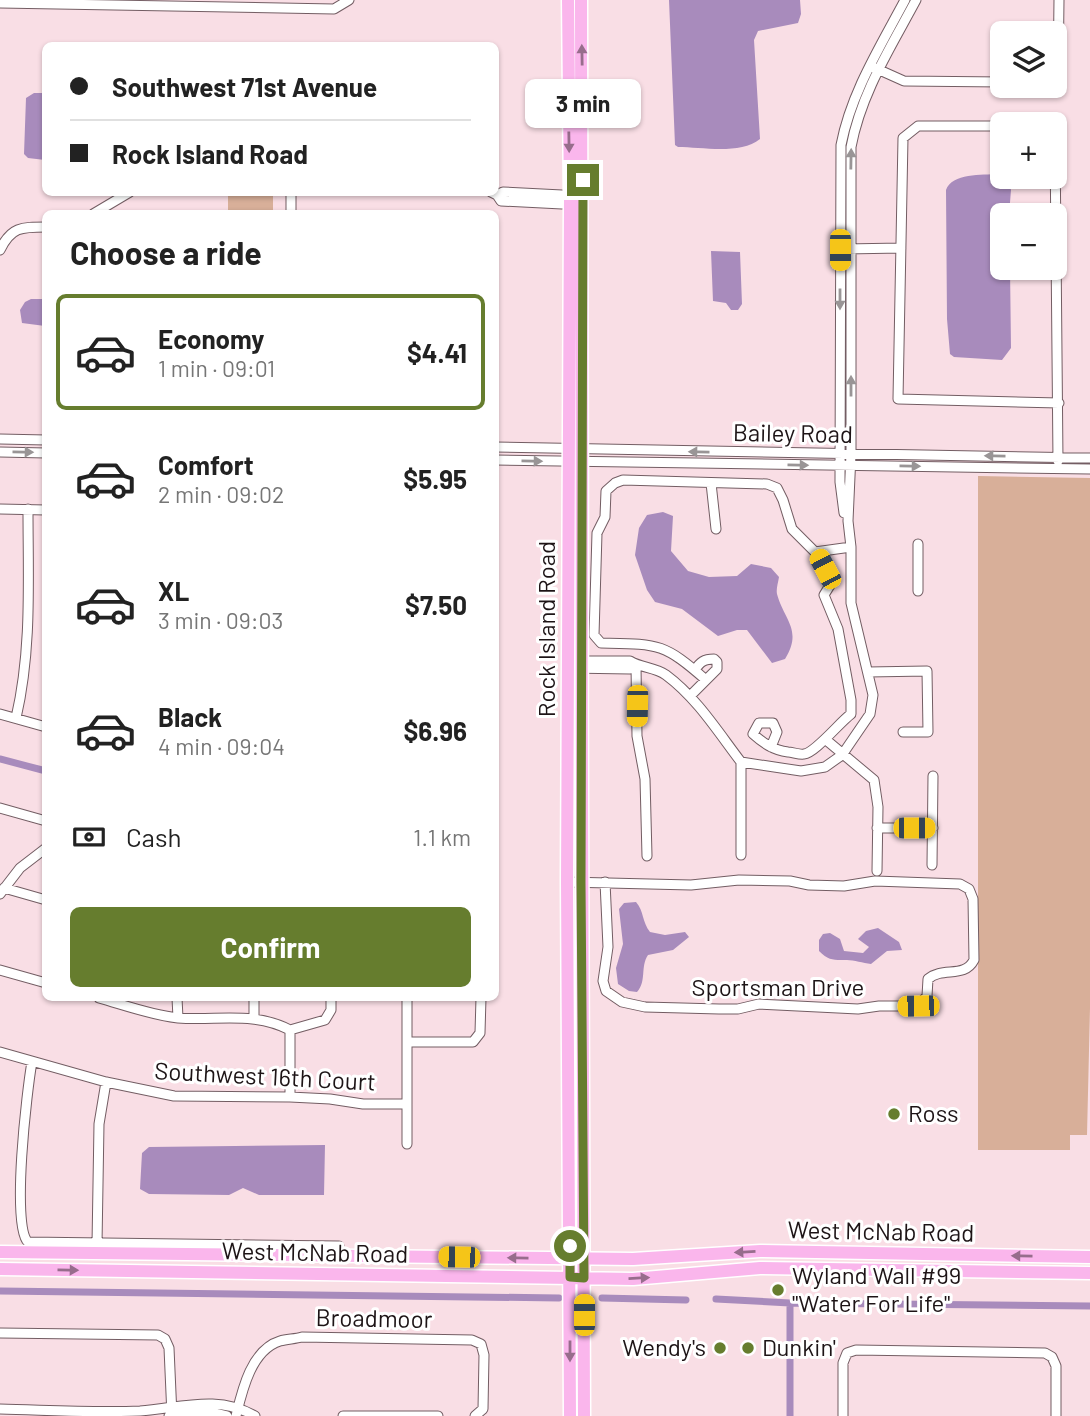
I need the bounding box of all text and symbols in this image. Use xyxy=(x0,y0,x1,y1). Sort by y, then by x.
map controls xyxy=(990,21,1067,280)
button: layers xyxy=(990,21,1067,98)
one-way arrow xyxy=(576,44,588,66)
text: Southwest 71st Avenue xyxy=(112,71,377,102)
callout: 3 min xyxy=(525,78,641,128)
text: 3 min xyxy=(556,89,610,117)
button: + xyxy=(990,112,1067,189)
one-way arrow xyxy=(563,131,575,153)
text: Rock Island Road xyxy=(112,138,308,169)
one-way arrow xyxy=(845,147,857,169)
route end xyxy=(567,164,599,196)
button: − xyxy=(990,203,1067,280)
car xyxy=(830,229,851,271)
text: Choose a ride xyxy=(70,233,262,271)
one-way arrow xyxy=(834,288,846,310)
icon: car xyxy=(74,321,137,384)
text: Economy xyxy=(158,323,264,354)
text: $4.41 xyxy=(407,337,467,368)
text: 1 min · 09:01 xyxy=(158,354,275,382)
one-way arrow xyxy=(845,375,857,397)
street label: Bailey Road xyxy=(733,417,853,448)
one-way arrow xyxy=(688,446,710,458)
one-way arrow xyxy=(12,447,34,458)
icon: car xyxy=(74,447,137,510)
text: Comfort xyxy=(158,449,254,480)
one-way arrow xyxy=(984,451,1006,462)
one-way arrow xyxy=(522,455,544,467)
one-way arrow xyxy=(787,459,809,471)
one-way arrow xyxy=(899,461,921,472)
text: $5.95 xyxy=(403,463,467,494)
text: 2 min · 09:02 xyxy=(158,480,284,508)
street label: Rock Island Road xyxy=(531,541,560,717)
car xyxy=(806,546,845,592)
icon: car xyxy=(74,573,137,636)
text: XL xyxy=(158,575,189,606)
text: $7.50 xyxy=(405,589,467,620)
text: 3 min · 09:03 xyxy=(158,606,283,634)
car xyxy=(627,685,648,727)
icon: car xyxy=(74,699,137,762)
text: Black xyxy=(158,701,222,732)
text: $6.96 xyxy=(403,715,467,746)
text: 4 min · 09:04 xyxy=(158,732,285,760)
icon: cash xyxy=(70,818,108,856)
car xyxy=(894,818,936,839)
text: Cash xyxy=(126,821,181,852)
text: 1.1 km xyxy=(413,823,471,851)
button: Confirm xyxy=(70,907,471,987)
street label: Sportsman Drive xyxy=(692,972,864,1001)
car xyxy=(897,995,940,1017)
street label: Southwest 16th Court xyxy=(154,1055,376,1096)
place label: Ross xyxy=(908,1098,958,1127)
marker: Ross xyxy=(886,1106,902,1122)
street label: West McNab Road xyxy=(787,1214,975,1247)
route start xyxy=(554,1230,586,1262)
street label: West McNab Road xyxy=(221,1235,409,1268)
car xyxy=(438,1246,481,1268)
one-way arrow xyxy=(734,1247,756,1258)
one-way arrow xyxy=(1011,1250,1033,1261)
one-way arrow xyxy=(507,1252,529,1264)
place label: Wyland Wall #99 "Water For Life" xyxy=(792,1260,961,1317)
one-way arrow xyxy=(57,1264,79,1276)
one-way arrow xyxy=(628,1272,650,1283)
marker: Wyland Wall #99 "Water For Life" xyxy=(770,1282,786,1298)
car xyxy=(574,1294,595,1336)
street label: Broadmoor xyxy=(315,1302,433,1333)
place label: Wendy's xyxy=(622,1332,706,1361)
place label: Dunkin' xyxy=(762,1332,836,1361)
one-way arrow xyxy=(564,1340,576,1362)
marker: Wendy's xyxy=(712,1340,728,1356)
marker: Dunkin' xyxy=(740,1340,756,1356)

